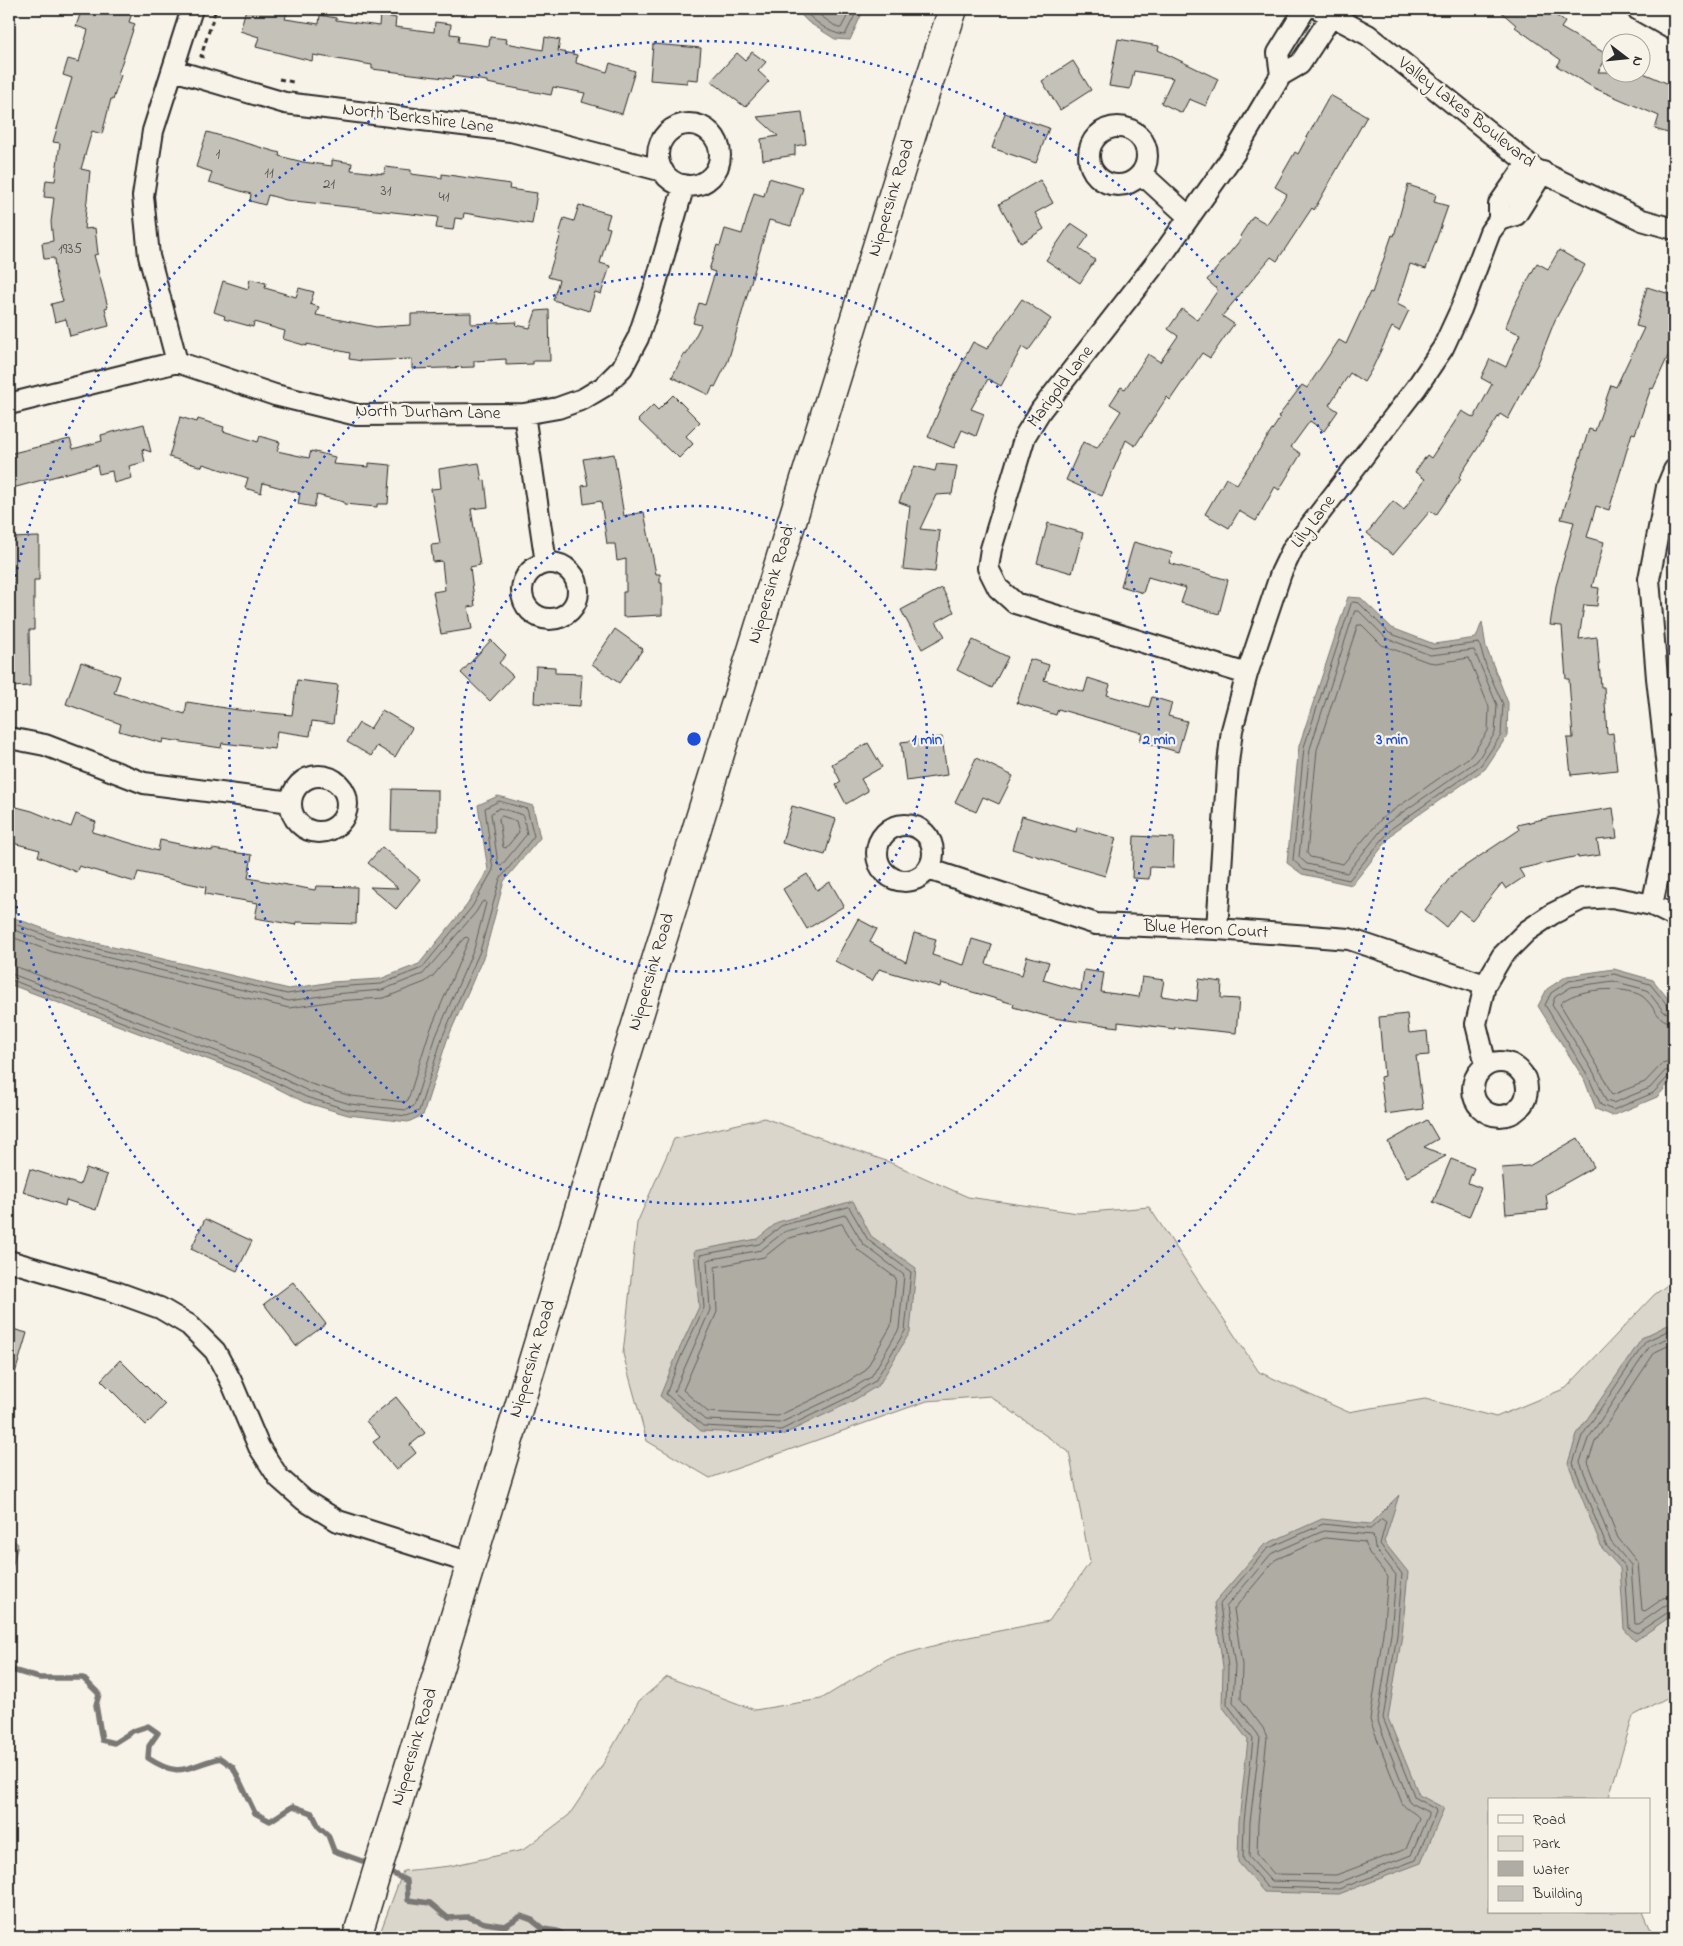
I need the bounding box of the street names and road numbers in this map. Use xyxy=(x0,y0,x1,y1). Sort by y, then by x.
street label: Valley Lakes Boulevard xyxy=(1391,50,1540,175)
street label: North Berkshire Lane xyxy=(341,97,496,141)
street label: Nippersink Road xyxy=(862,136,922,260)
street label: Marigold Lane xyxy=(1021,340,1102,434)
street label: North Durham Lane xyxy=(355,399,502,427)
street label: Lily Lane xyxy=(1285,489,1343,554)
street label: Nippersink Road xyxy=(742,523,802,647)
street label: Nippersink Road xyxy=(622,910,682,1034)
street label: Blue Heron Court xyxy=(1142,914,1269,946)
street label: Nippersink Road xyxy=(503,1297,563,1421)
street label: Nippersink Road xyxy=(385,1685,445,1809)

